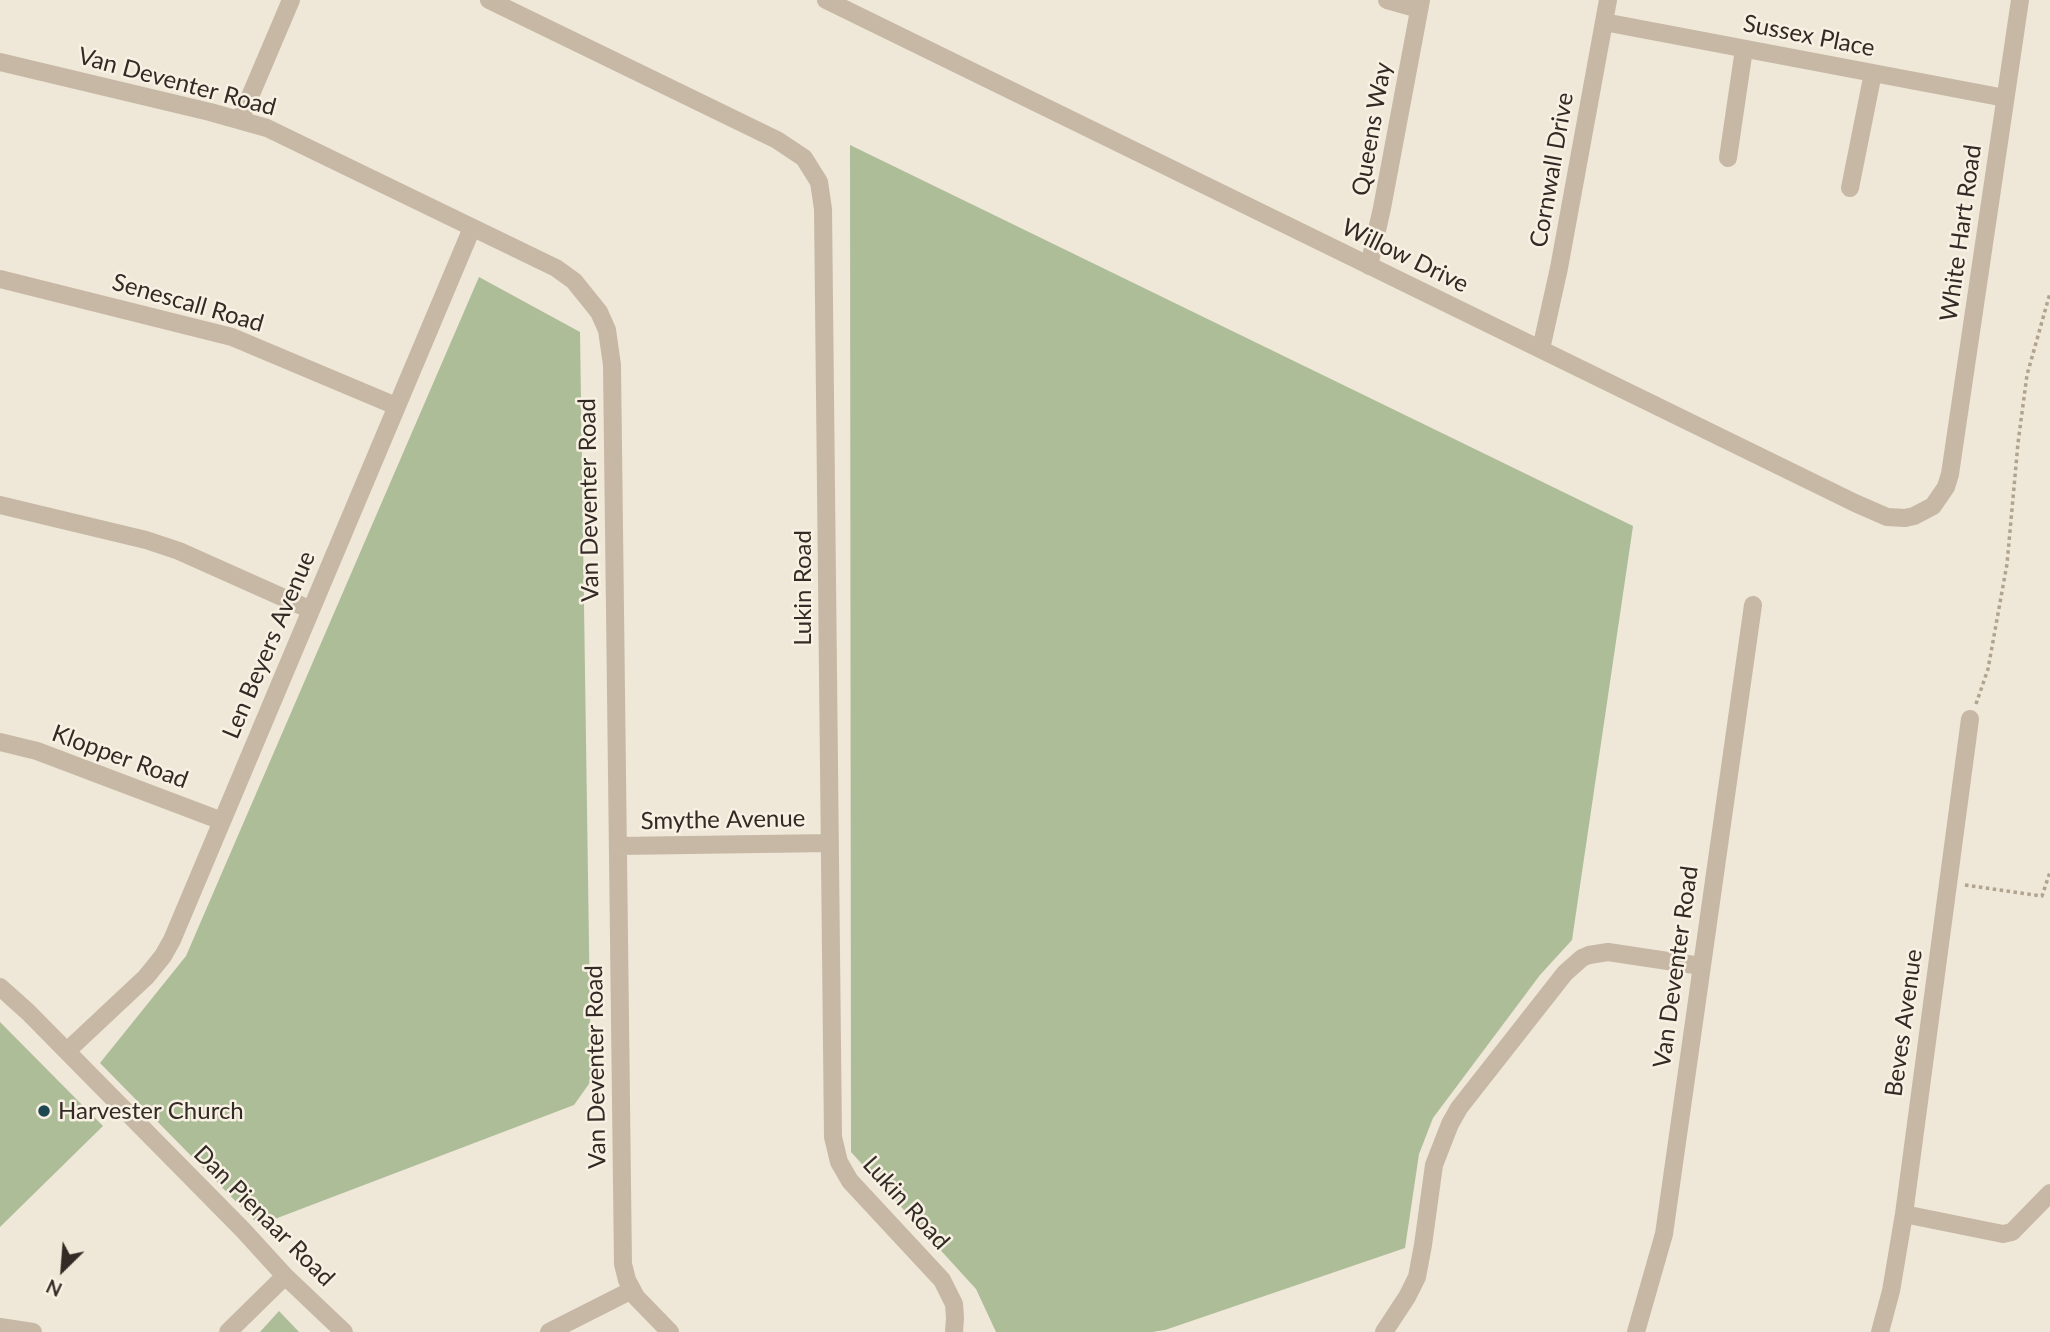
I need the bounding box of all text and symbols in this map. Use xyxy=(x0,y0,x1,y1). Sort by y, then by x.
street label: Sussex Place xyxy=(1741,9,1877,63)
street label: Van Deventer Road xyxy=(75,42,279,122)
street label: Queens Way xyxy=(1346,60,1398,198)
street label: Cornwall Drive xyxy=(1524,90,1580,250)
street label: White Hart Road xyxy=(1934,143,1988,323)
street label: Willow Drive xyxy=(1337,213,1473,299)
street label: Senescall Road xyxy=(109,268,267,338)
street label: Van Deventer Road xyxy=(573,398,605,602)
street label: Lukin Road xyxy=(789,530,817,646)
street label: Len Beyers Avenue xyxy=(217,547,321,743)
street label: Klopper Road xyxy=(48,719,192,795)
street label: Smythe Avenue xyxy=(640,804,806,836)
street label: Van Deventer Road xyxy=(1648,864,1704,1070)
street label: Beves Avenue xyxy=(1879,947,1929,1099)
street label: Van Deventer Road xyxy=(580,965,612,1169)
place label: Harvester Church xyxy=(58,1097,244,1125)
marker: Harvester Church xyxy=(36,1103,52,1119)
street label: Dan Pienaar Road xyxy=(188,1140,340,1292)
street label: Lukin Road xyxy=(857,1150,955,1256)
north arrow xyxy=(28,1234,98,1304)
text: N xyxy=(42,1275,65,1302)

